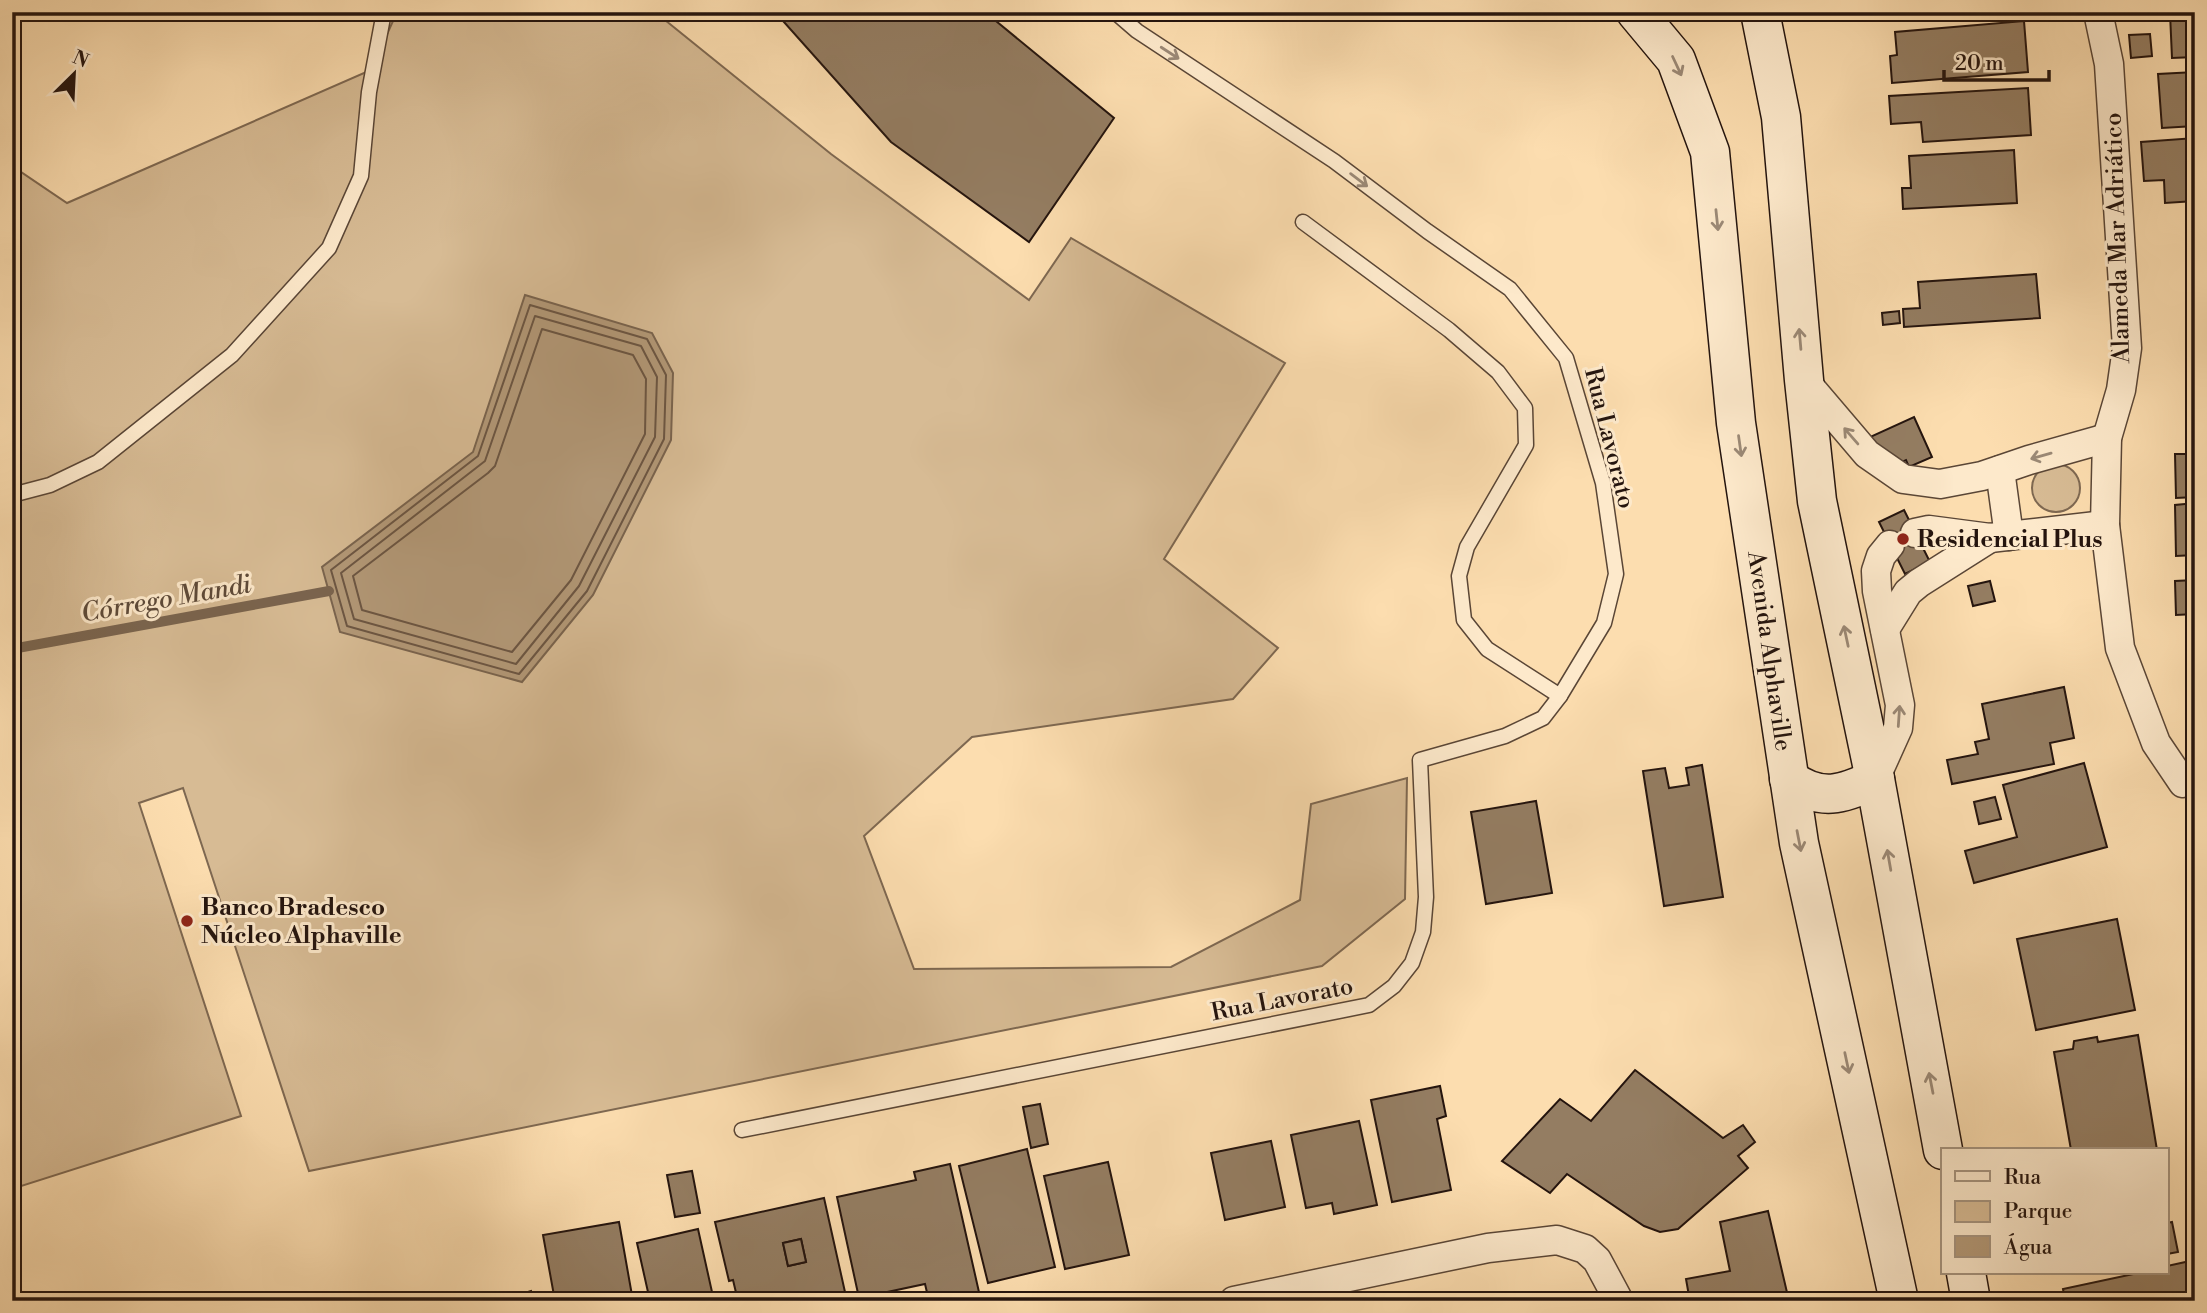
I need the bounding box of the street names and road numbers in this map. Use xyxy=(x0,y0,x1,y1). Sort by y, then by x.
street label: Alameda Mar Adriático xyxy=(2099,112,2137,365)
street label: Rua Lavorato xyxy=(1577,365,1641,512)
street label: Avenida Alphaville xyxy=(1740,548,1798,753)
street label: Rua Lavorato xyxy=(1209,972,1356,1028)

